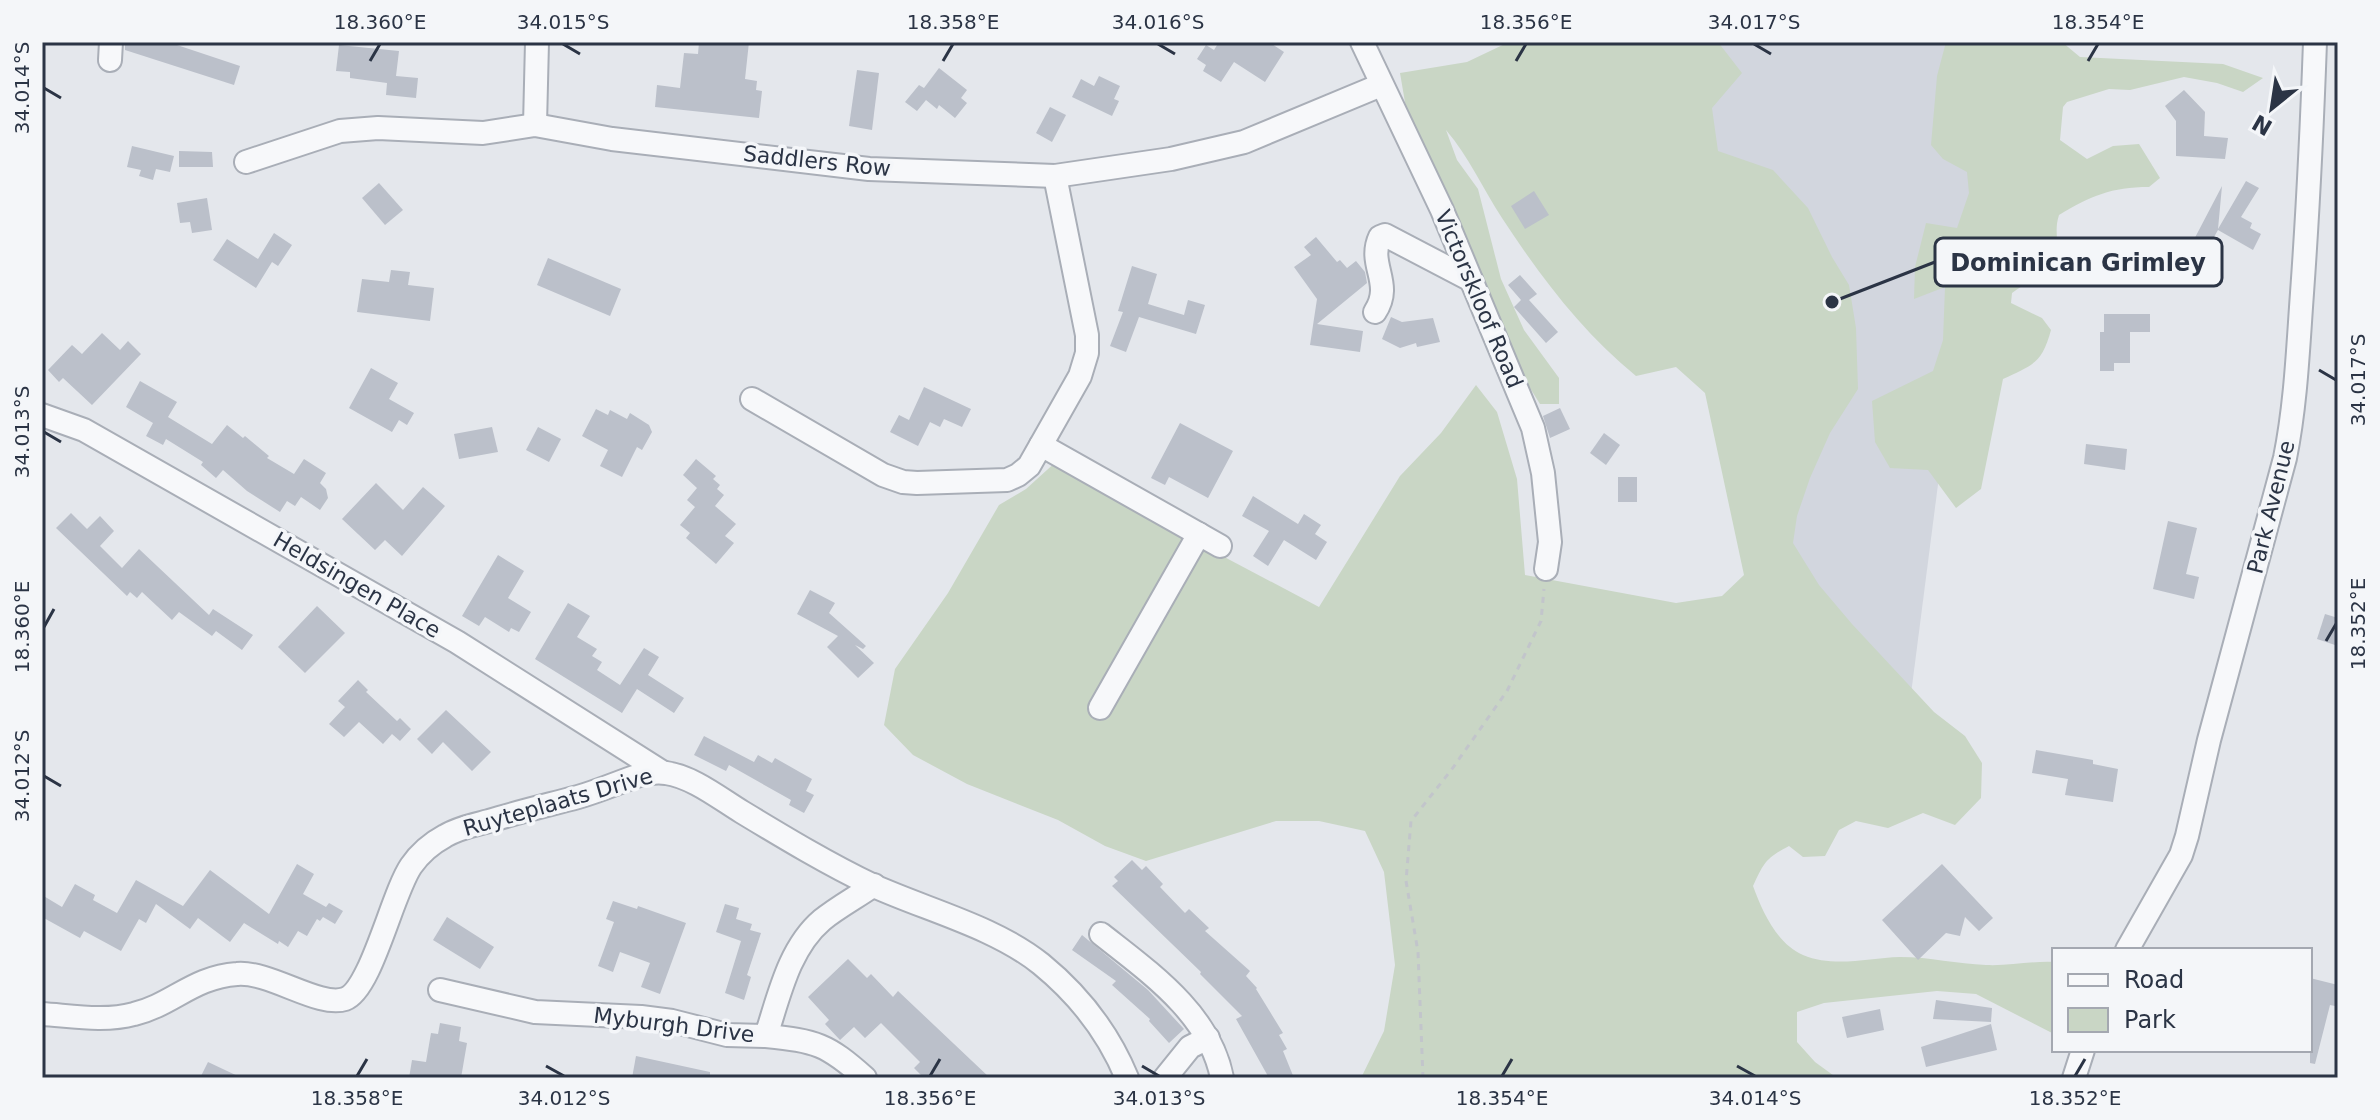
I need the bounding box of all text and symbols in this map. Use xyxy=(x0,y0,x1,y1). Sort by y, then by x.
text: 18.360°E xyxy=(334,10,426,34)
text: 34.015°S xyxy=(517,10,609,34)
text: 18.358°E xyxy=(907,10,999,34)
text: 34.016°S xyxy=(1112,10,1204,34)
text: 18.356°E xyxy=(1480,10,1572,34)
text: 34.017°S xyxy=(1708,10,1800,34)
text: 18.354°E xyxy=(2052,10,2144,34)
text: 34.014°S xyxy=(10,42,34,134)
north arrow xyxy=(2232,68,2312,148)
text: N xyxy=(2248,109,2276,140)
street label: Saddlers Row xyxy=(742,141,892,181)
street label: Victorskloof Road xyxy=(1430,206,1528,392)
callout: Dominican Grimley xyxy=(1935,238,2222,286)
text: Dominican Grimley xyxy=(1950,249,2206,277)
text: 34.017°S xyxy=(2346,334,2370,426)
text: 34.013°S xyxy=(10,386,34,478)
street label: Park Avenue xyxy=(2242,438,2300,576)
street label: Heldsingen Place xyxy=(269,527,445,643)
text: 18.352°E xyxy=(2346,578,2370,670)
text: 18.360°E xyxy=(10,581,34,673)
text: 34.012°S xyxy=(10,730,34,822)
street label: Ruyteplaats Drive xyxy=(460,763,656,841)
legend xyxy=(2052,948,2312,1052)
text: Road xyxy=(2124,966,2184,994)
street label: Myburgh Drive xyxy=(592,1003,756,1047)
text: Park xyxy=(2124,1006,2176,1034)
text: 18.358°E xyxy=(311,1086,403,1110)
text: 34.012°S xyxy=(518,1086,610,1110)
text: 18.356°E xyxy=(884,1086,976,1110)
text: 34.013°S xyxy=(1113,1086,1205,1110)
text: 18.354°E xyxy=(1456,1086,1548,1110)
text: 34.014°S xyxy=(1709,1086,1801,1110)
text: 18.352°E xyxy=(2029,1086,2121,1110)

